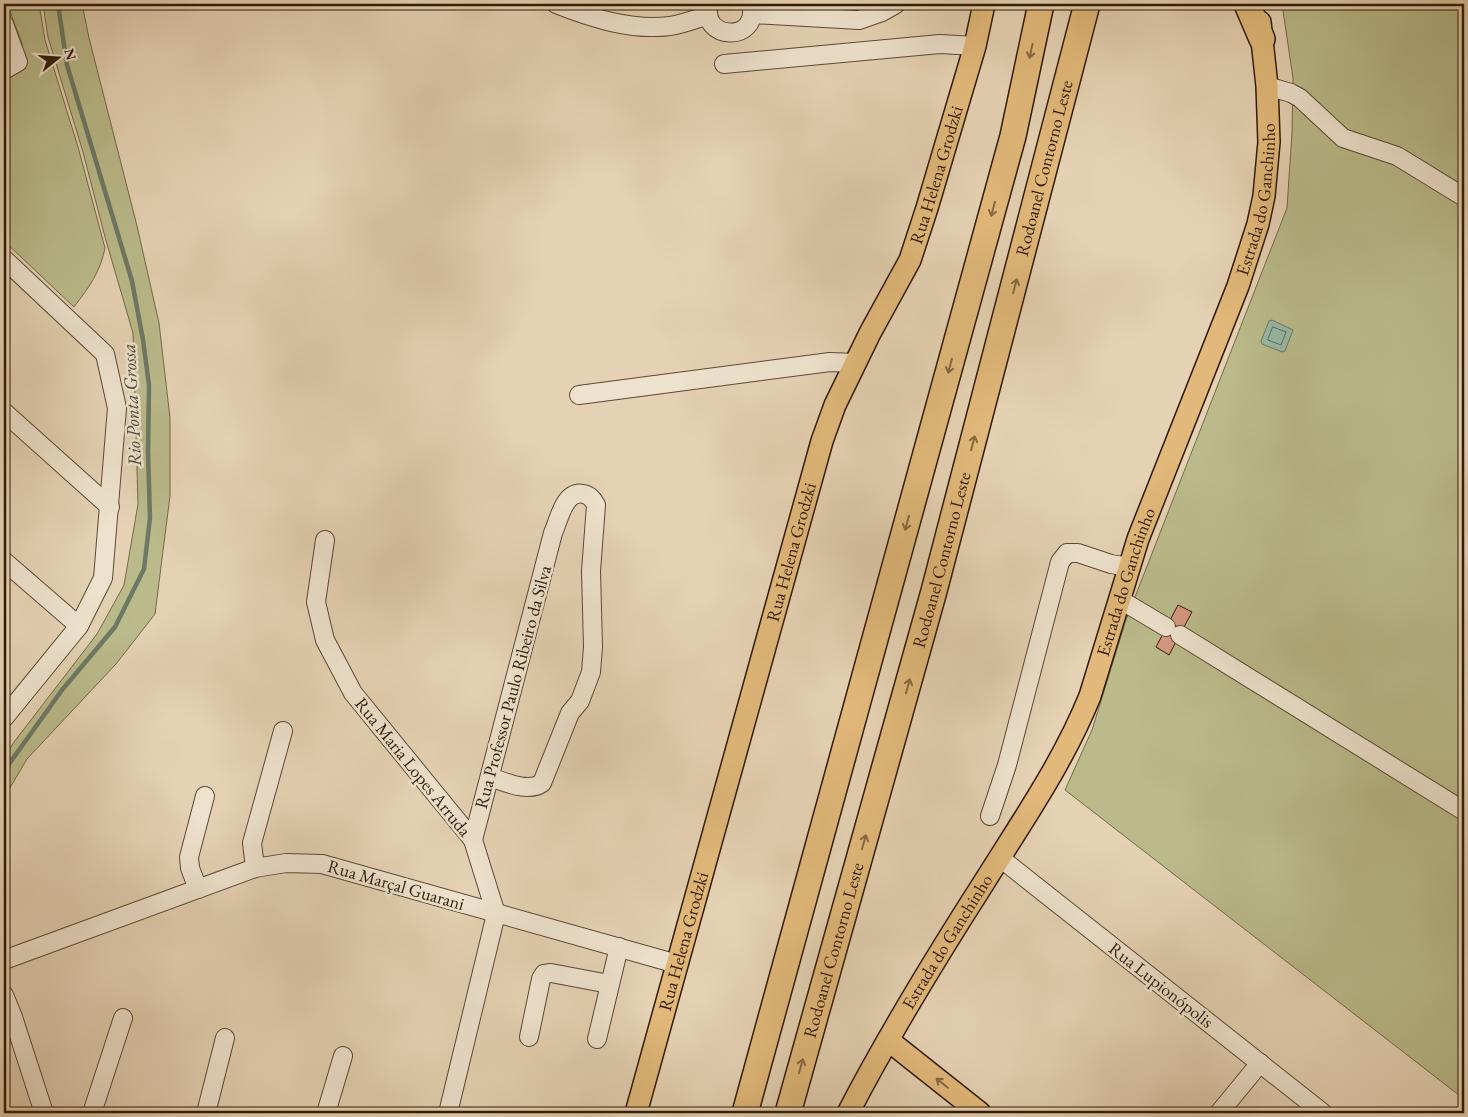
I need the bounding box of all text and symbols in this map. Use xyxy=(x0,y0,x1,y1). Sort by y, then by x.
north arrow xyxy=(32,32,82,82)
one-way arrow xyxy=(1026,43,1035,59)
text: N xyxy=(60,46,81,63)
street label: Rodoanel Contorno Leste xyxy=(1010,78,1078,259)
street label: Rua Helena Grodzki xyxy=(904,102,968,247)
street label: Estrada do Ganchinho xyxy=(1230,123,1280,278)
one-way arrow xyxy=(988,201,997,217)
one-way arrow xyxy=(1010,278,1020,294)
water label: Rio Ponta Grossa xyxy=(116,343,147,467)
one-way arrow xyxy=(945,358,954,374)
one-way arrow xyxy=(969,435,979,451)
street label: Rodoanel Contorno Leste xyxy=(907,469,976,650)
street label: Rua Helena Grodzki xyxy=(761,479,821,624)
street label: Estrada do Ganchinho xyxy=(1091,504,1160,659)
one-way arrow xyxy=(902,514,912,530)
street label: Rua Professor Paulo Ribeiro da Silva xyxy=(469,562,556,811)
one-way arrow xyxy=(903,678,913,694)
street label: Rua Maria Lopes Arruda xyxy=(350,692,477,842)
one-way arrow xyxy=(859,835,869,851)
street label: Rua Marçal Guarani xyxy=(325,854,468,915)
street label: Rodoanel Contorno Leste xyxy=(798,860,868,1040)
street label: Rua Helena Grodzki xyxy=(653,869,713,1013)
street label: Estrada do Ganchinho xyxy=(896,869,997,1013)
street label: Rua Lupionópolis xyxy=(1104,937,1218,1033)
one-way arrow xyxy=(796,1059,806,1075)
one-way arrow xyxy=(936,1077,949,1088)

